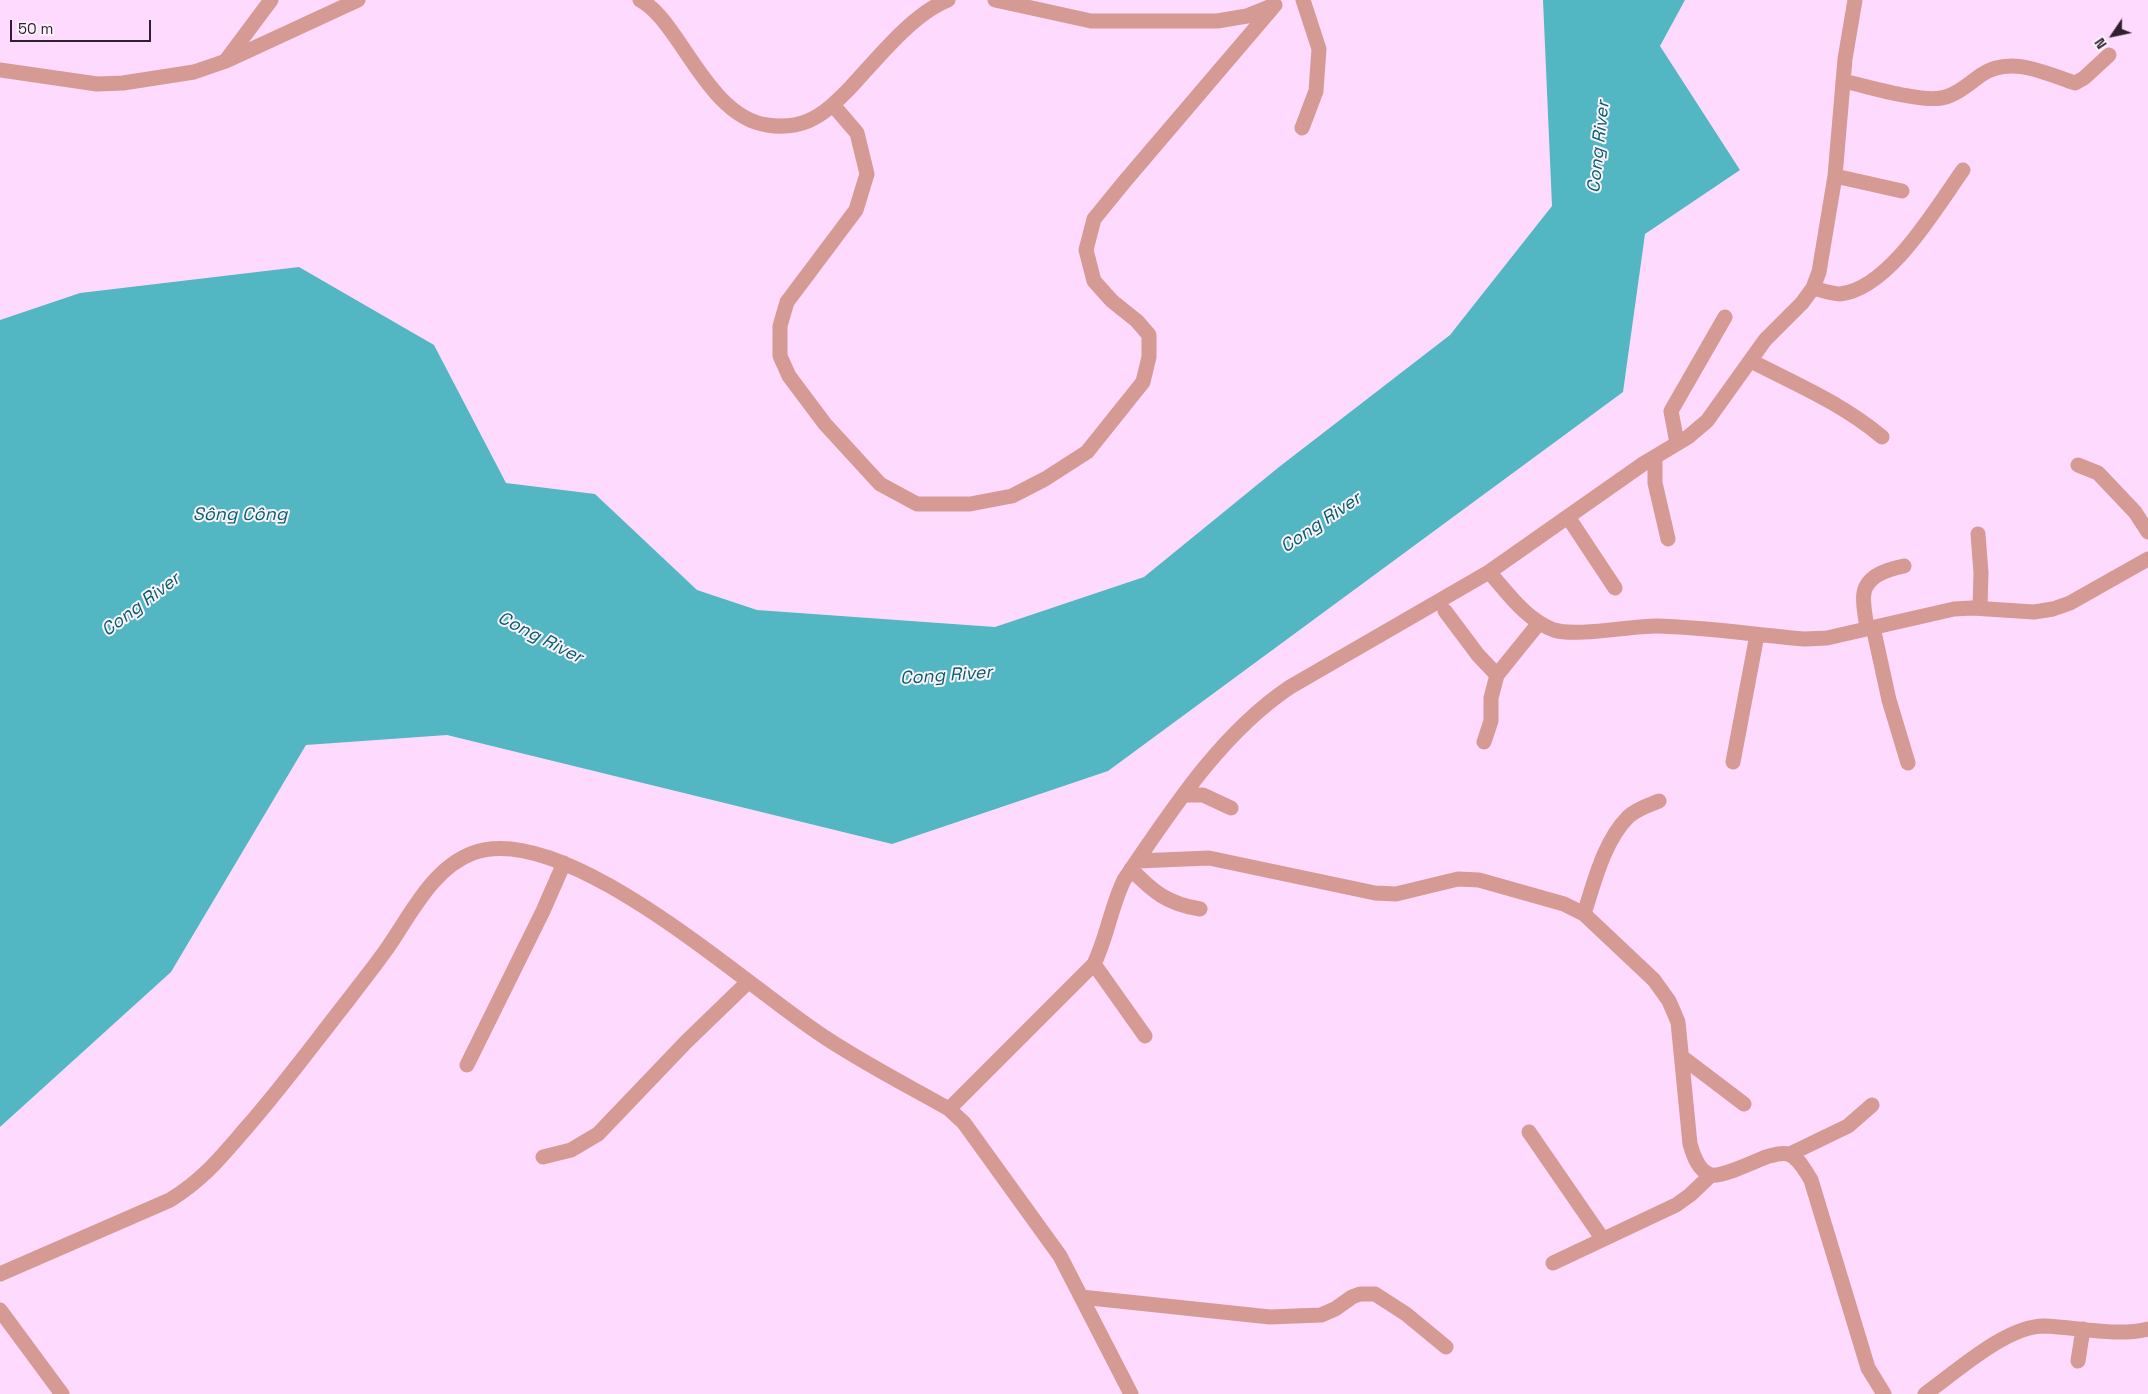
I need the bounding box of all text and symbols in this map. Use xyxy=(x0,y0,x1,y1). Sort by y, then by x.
scale bar xyxy=(12,10,154,42)
north arrow xyxy=(2088,10,2138,60)
text: 50 m xyxy=(18,19,53,38)
text: N xyxy=(2090,34,2111,52)
water label: Cong River xyxy=(1583,100,1615,194)
water label: Cong River xyxy=(1277,488,1365,558)
water label: Sông Công xyxy=(193,504,287,526)
water label: Cong River xyxy=(98,569,184,641)
water label: Cong River xyxy=(494,607,586,669)
water label: Cong River xyxy=(899,662,993,690)

